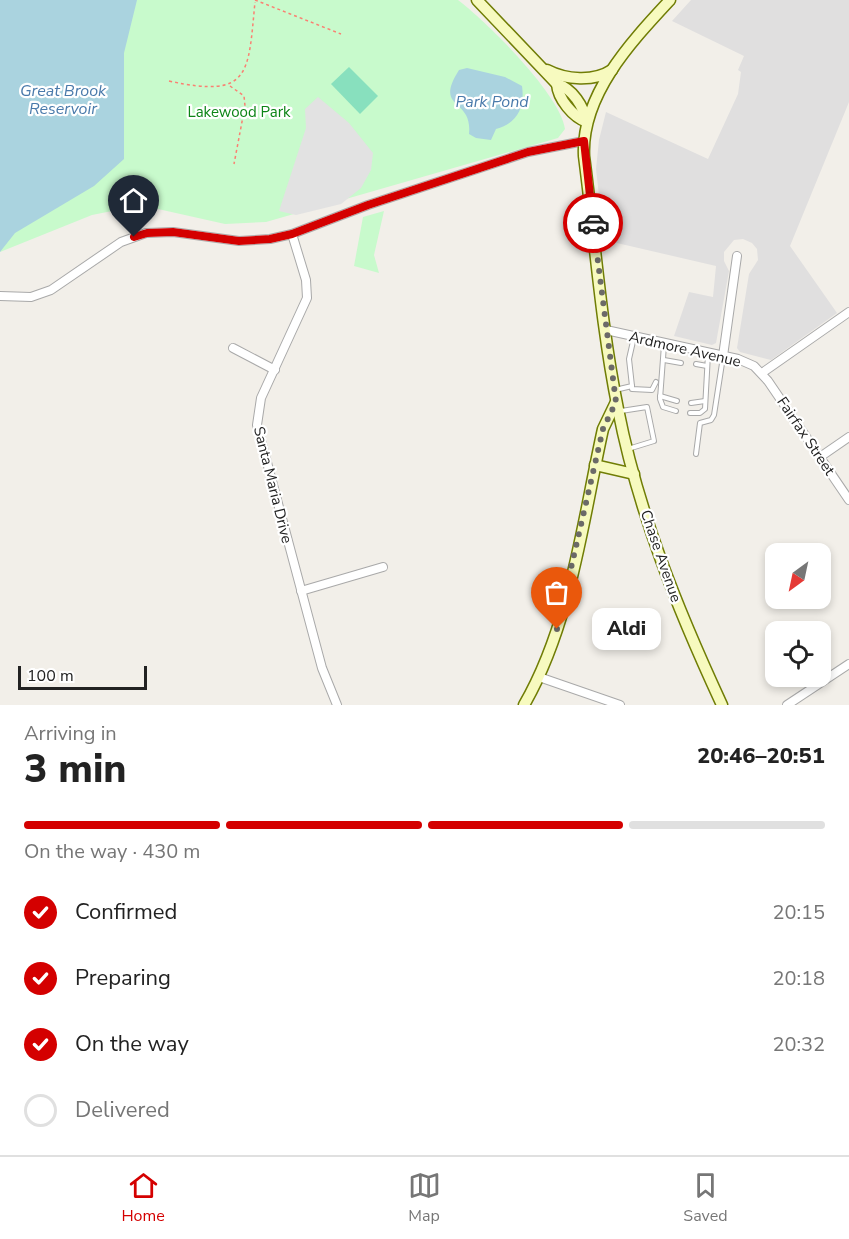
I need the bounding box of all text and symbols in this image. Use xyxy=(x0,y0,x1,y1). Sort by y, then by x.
water label: Great Brook Reservoir xyxy=(20,80,107,120)
water label: Park Pond xyxy=(455,91,529,113)
park label: Lakewood Park xyxy=(187,102,291,122)
pin xyxy=(108,175,159,237)
icon: home xyxy=(117,184,150,217)
courier xyxy=(563,193,623,253)
icon: car xyxy=(577,207,610,240)
street label: Ardmore Avenue xyxy=(627,326,743,372)
street label: Fairfax Street xyxy=(772,393,840,480)
street label: Santa Maria Drive xyxy=(249,424,297,546)
street label: Chase Avenue xyxy=(636,507,686,605)
north arrow xyxy=(765,543,831,609)
map controls xyxy=(765,543,831,687)
pin xyxy=(531,567,582,629)
icon: bag xyxy=(540,576,573,609)
callout: Aldi xyxy=(593,608,662,650)
text: Aldi xyxy=(607,615,646,642)
button: locate xyxy=(765,621,831,687)
scale bar xyxy=(18,663,147,690)
text: 100 m xyxy=(27,665,74,687)
text: Arriving in xyxy=(24,720,117,747)
text: 20:46–20:51 xyxy=(697,741,825,771)
text: 3 min xyxy=(24,743,127,796)
text: On the way · 430 m xyxy=(24,838,200,865)
icon: check xyxy=(24,896,57,929)
text: Confirmed xyxy=(75,897,177,927)
text: 20:15 xyxy=(772,899,825,926)
icon: check xyxy=(24,962,57,995)
text: Preparing xyxy=(75,963,171,993)
text: 20:18 xyxy=(772,965,825,992)
icon: check xyxy=(24,1028,57,1061)
text: On the way xyxy=(75,1029,189,1059)
text: 20:32 xyxy=(772,1031,825,1058)
text: Delivered xyxy=(75,1095,170,1125)
tab: Home xyxy=(121,1169,165,1227)
tab: Map xyxy=(408,1169,441,1227)
tab: Saved xyxy=(683,1169,728,1227)

